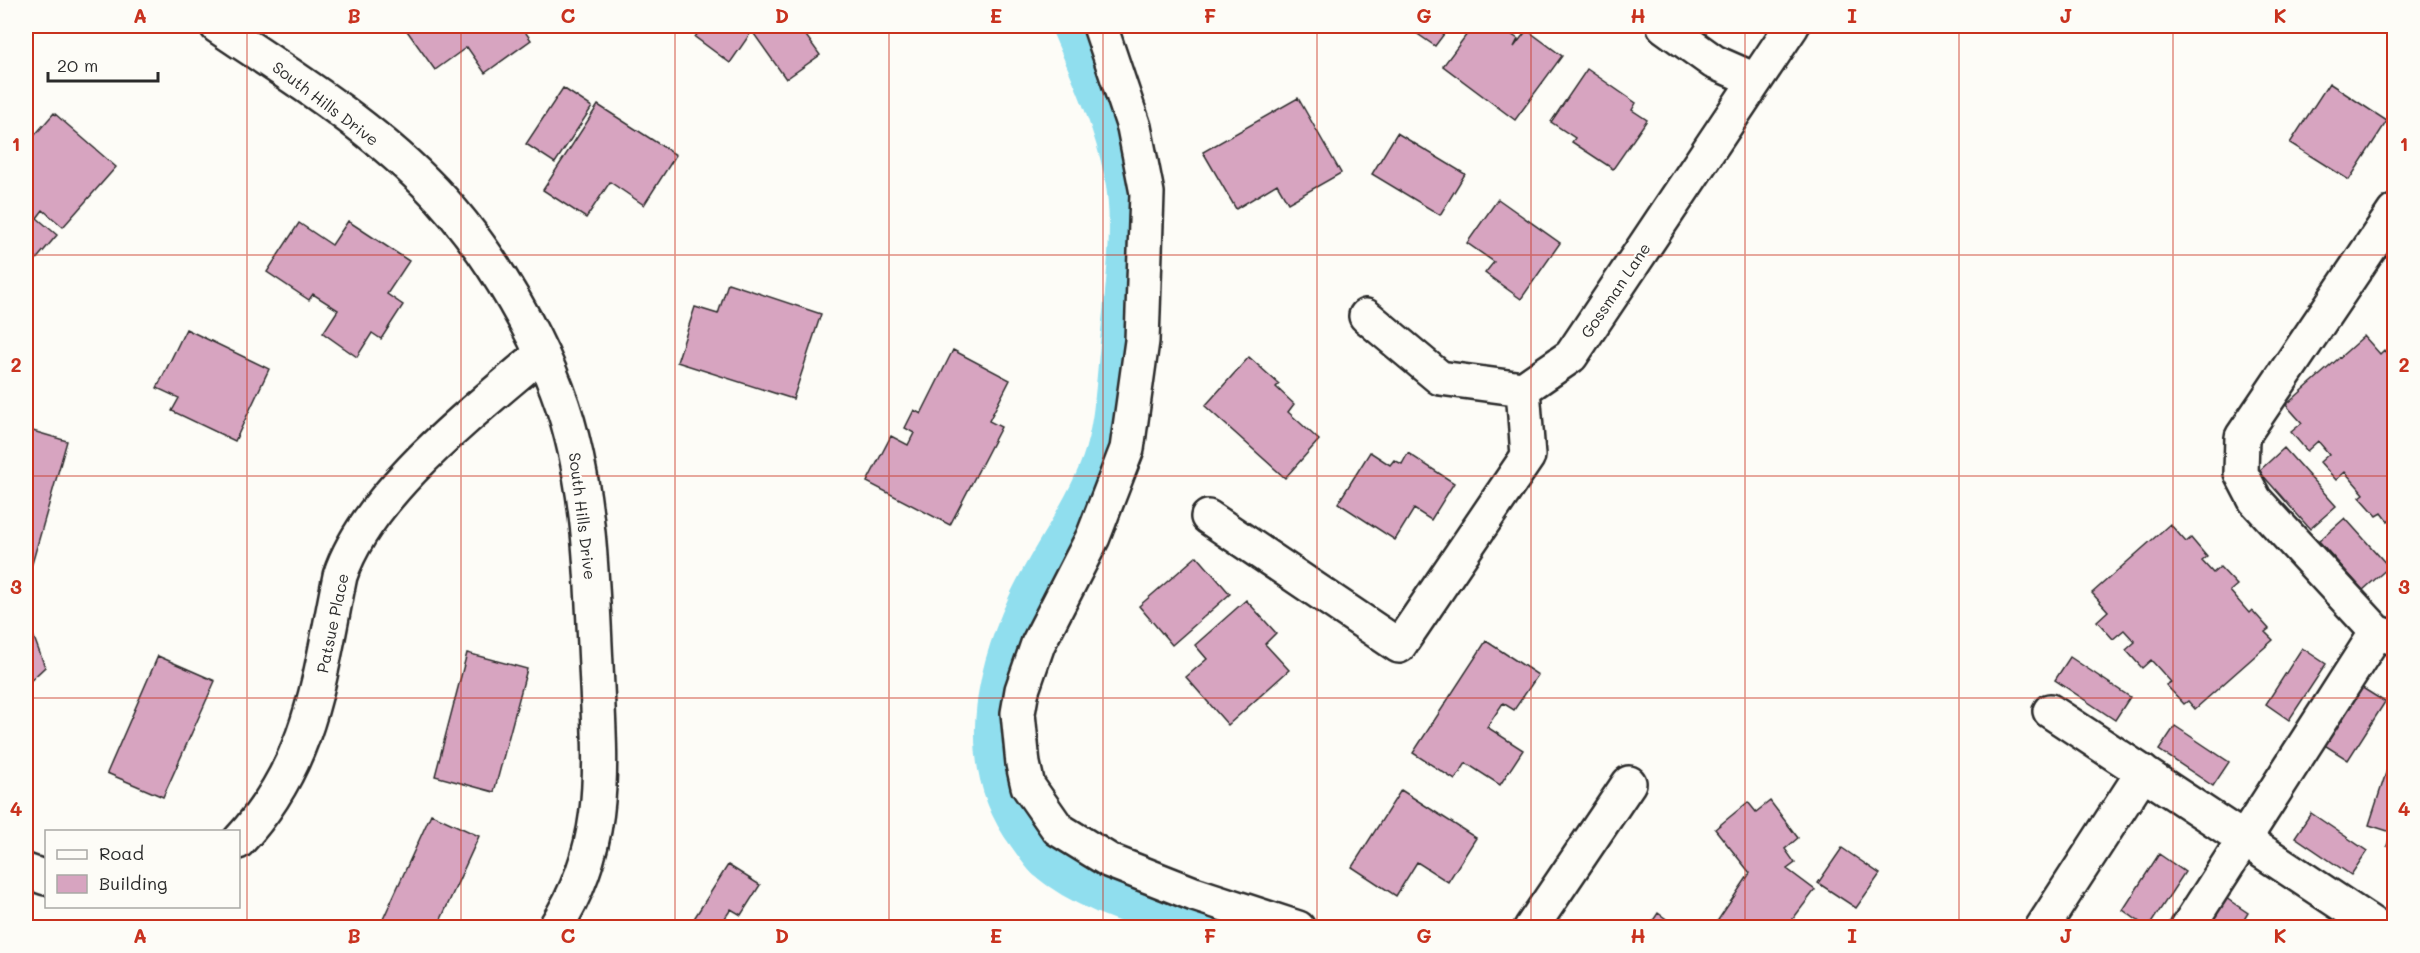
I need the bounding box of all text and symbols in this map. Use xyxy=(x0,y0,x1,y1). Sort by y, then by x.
text: A xyxy=(133,2,147,28)
text: B xyxy=(347,2,361,28)
text: C xyxy=(561,2,576,28)
text: D xyxy=(775,2,789,28)
text: E xyxy=(990,2,1002,28)
text: F xyxy=(1204,2,1217,28)
text: G xyxy=(1416,2,1432,28)
text: H xyxy=(1630,2,1646,28)
text: I xyxy=(1847,2,1857,28)
text: J xyxy=(2059,2,2073,28)
text: K xyxy=(2273,2,2287,28)
scale bar xyxy=(48,45,158,83)
text: 20 m xyxy=(57,53,98,77)
street label: South Hills Drive xyxy=(269,56,383,150)
text: 1 xyxy=(12,130,20,156)
text: 1 xyxy=(2400,130,2408,156)
street label: Gossman Lane xyxy=(1575,238,1655,342)
text: 2 xyxy=(10,351,22,377)
text: 2 xyxy=(2398,351,2410,377)
street label: South Hills Drive xyxy=(565,451,601,581)
street label: Patsue Place xyxy=(311,571,353,675)
text: 3 xyxy=(10,573,22,599)
text: 3 xyxy=(2398,573,2410,599)
text: 4 xyxy=(10,795,23,821)
text: 4 xyxy=(2398,795,2411,821)
legend xyxy=(45,830,240,908)
text: Road xyxy=(99,841,144,865)
text: Building xyxy=(99,871,167,895)
text: A xyxy=(133,922,147,948)
text: B xyxy=(347,922,361,948)
text: C xyxy=(561,922,576,948)
text: D xyxy=(775,922,789,948)
text: E xyxy=(990,922,1002,948)
text: F xyxy=(1204,922,1217,948)
text: G xyxy=(1416,922,1432,948)
text: H xyxy=(1630,922,1646,948)
text: I xyxy=(1847,922,1857,948)
text: J xyxy=(2059,922,2073,948)
text: K xyxy=(2273,922,2287,948)

